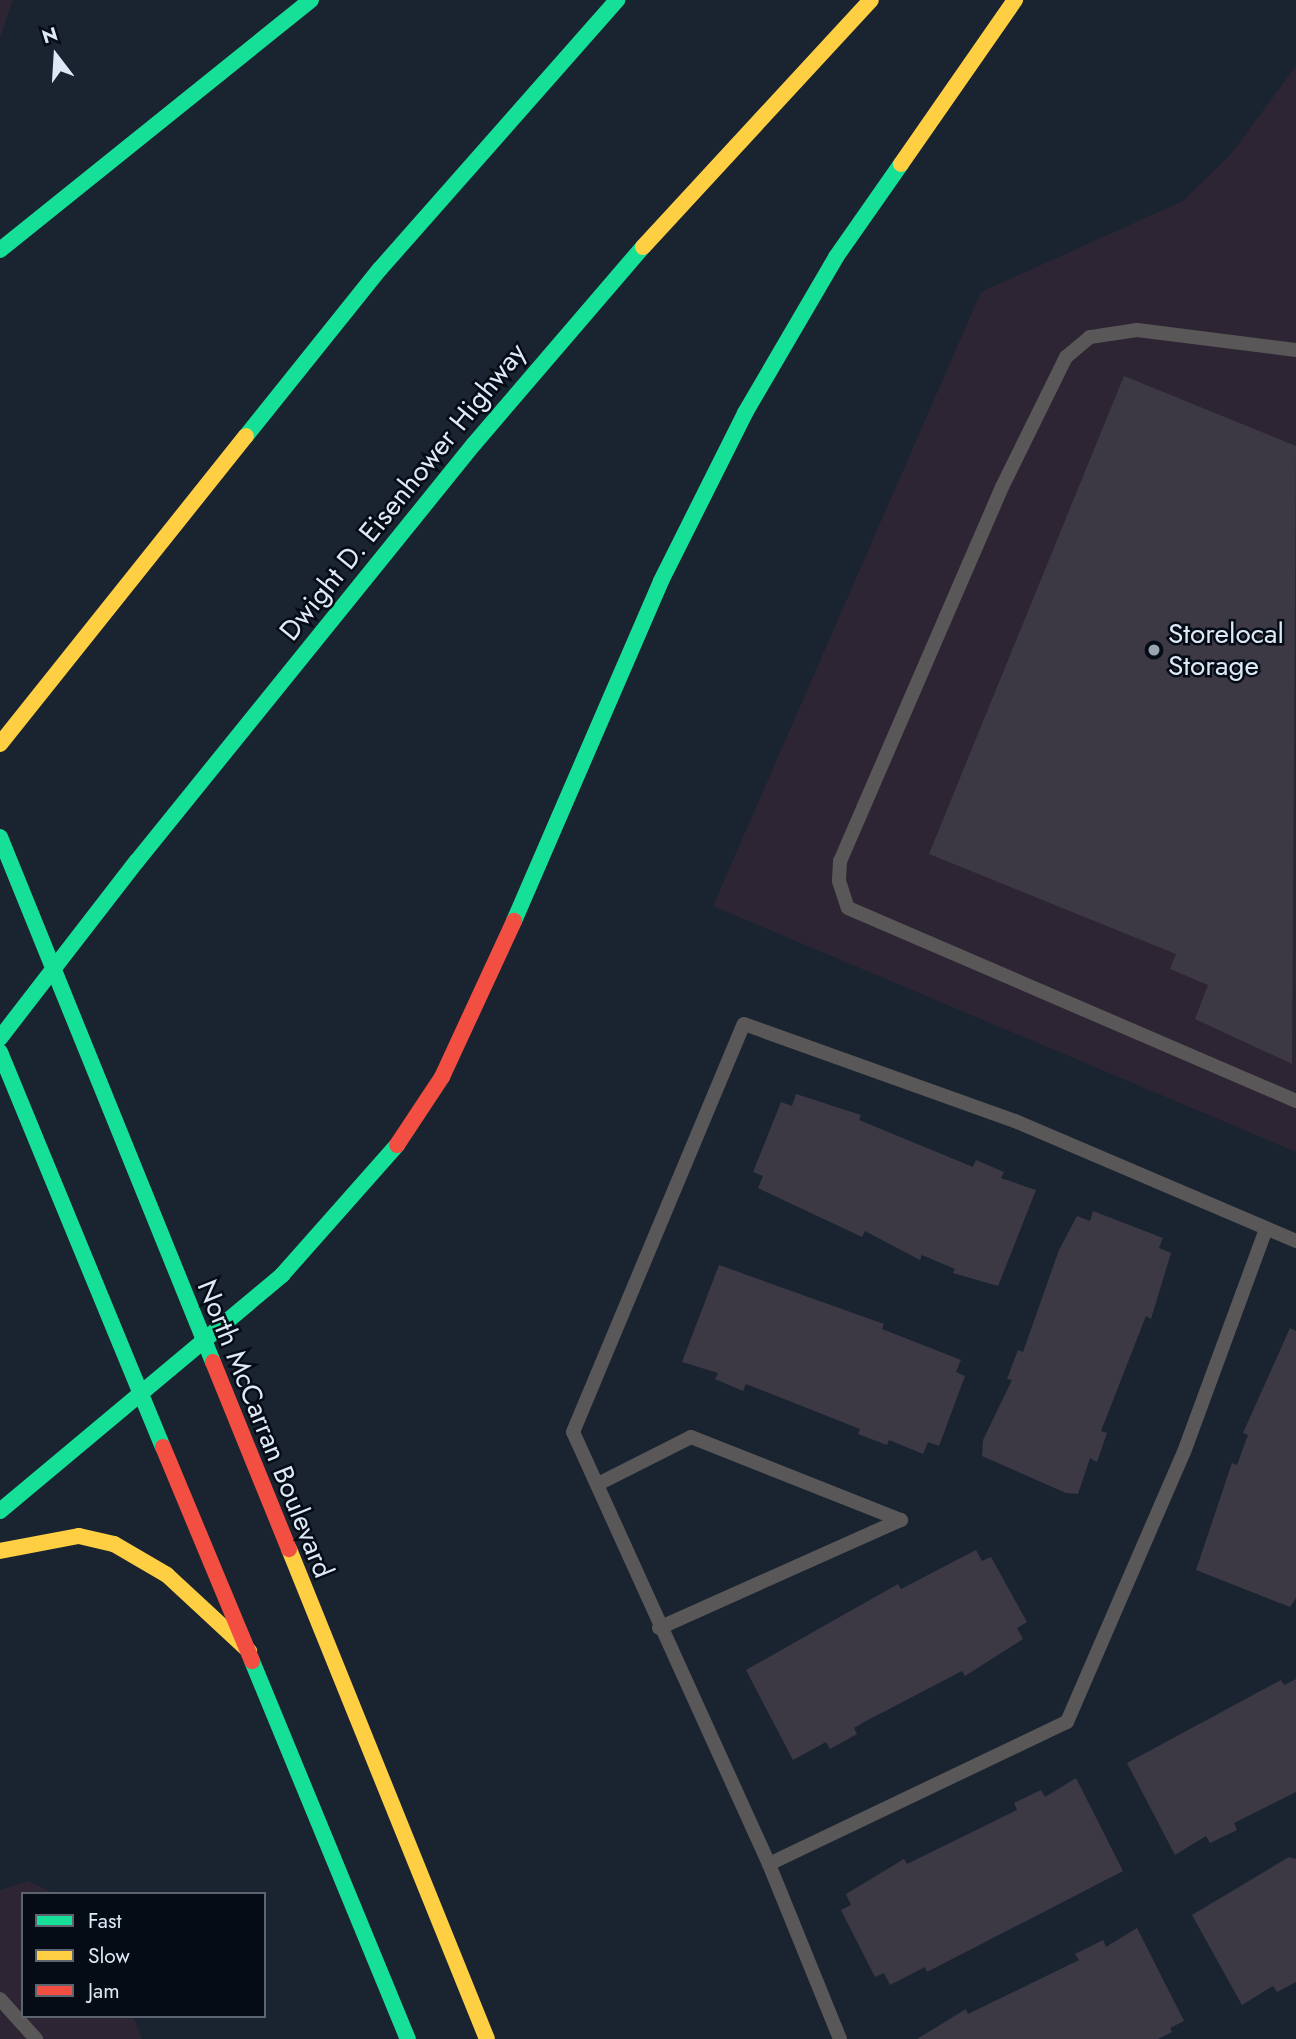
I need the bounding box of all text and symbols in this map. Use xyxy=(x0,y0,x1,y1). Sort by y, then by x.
text: N xyxy=(39,20,61,51)
north arrow xyxy=(21,21,91,91)
street label: Dwight D. Eisenhower Highway xyxy=(273,337,533,647)
place label: Storelocal Storage xyxy=(1168,617,1284,683)
marker: Storelocal Storage xyxy=(1146,642,1162,658)
street label: North McCarran Boulevard xyxy=(190,1275,340,1583)
legend xyxy=(21,1892,266,2018)
text: Fast xyxy=(88,1906,121,1936)
text: Slow xyxy=(88,1941,130,1971)
text: Jam xyxy=(88,1976,120,2006)

